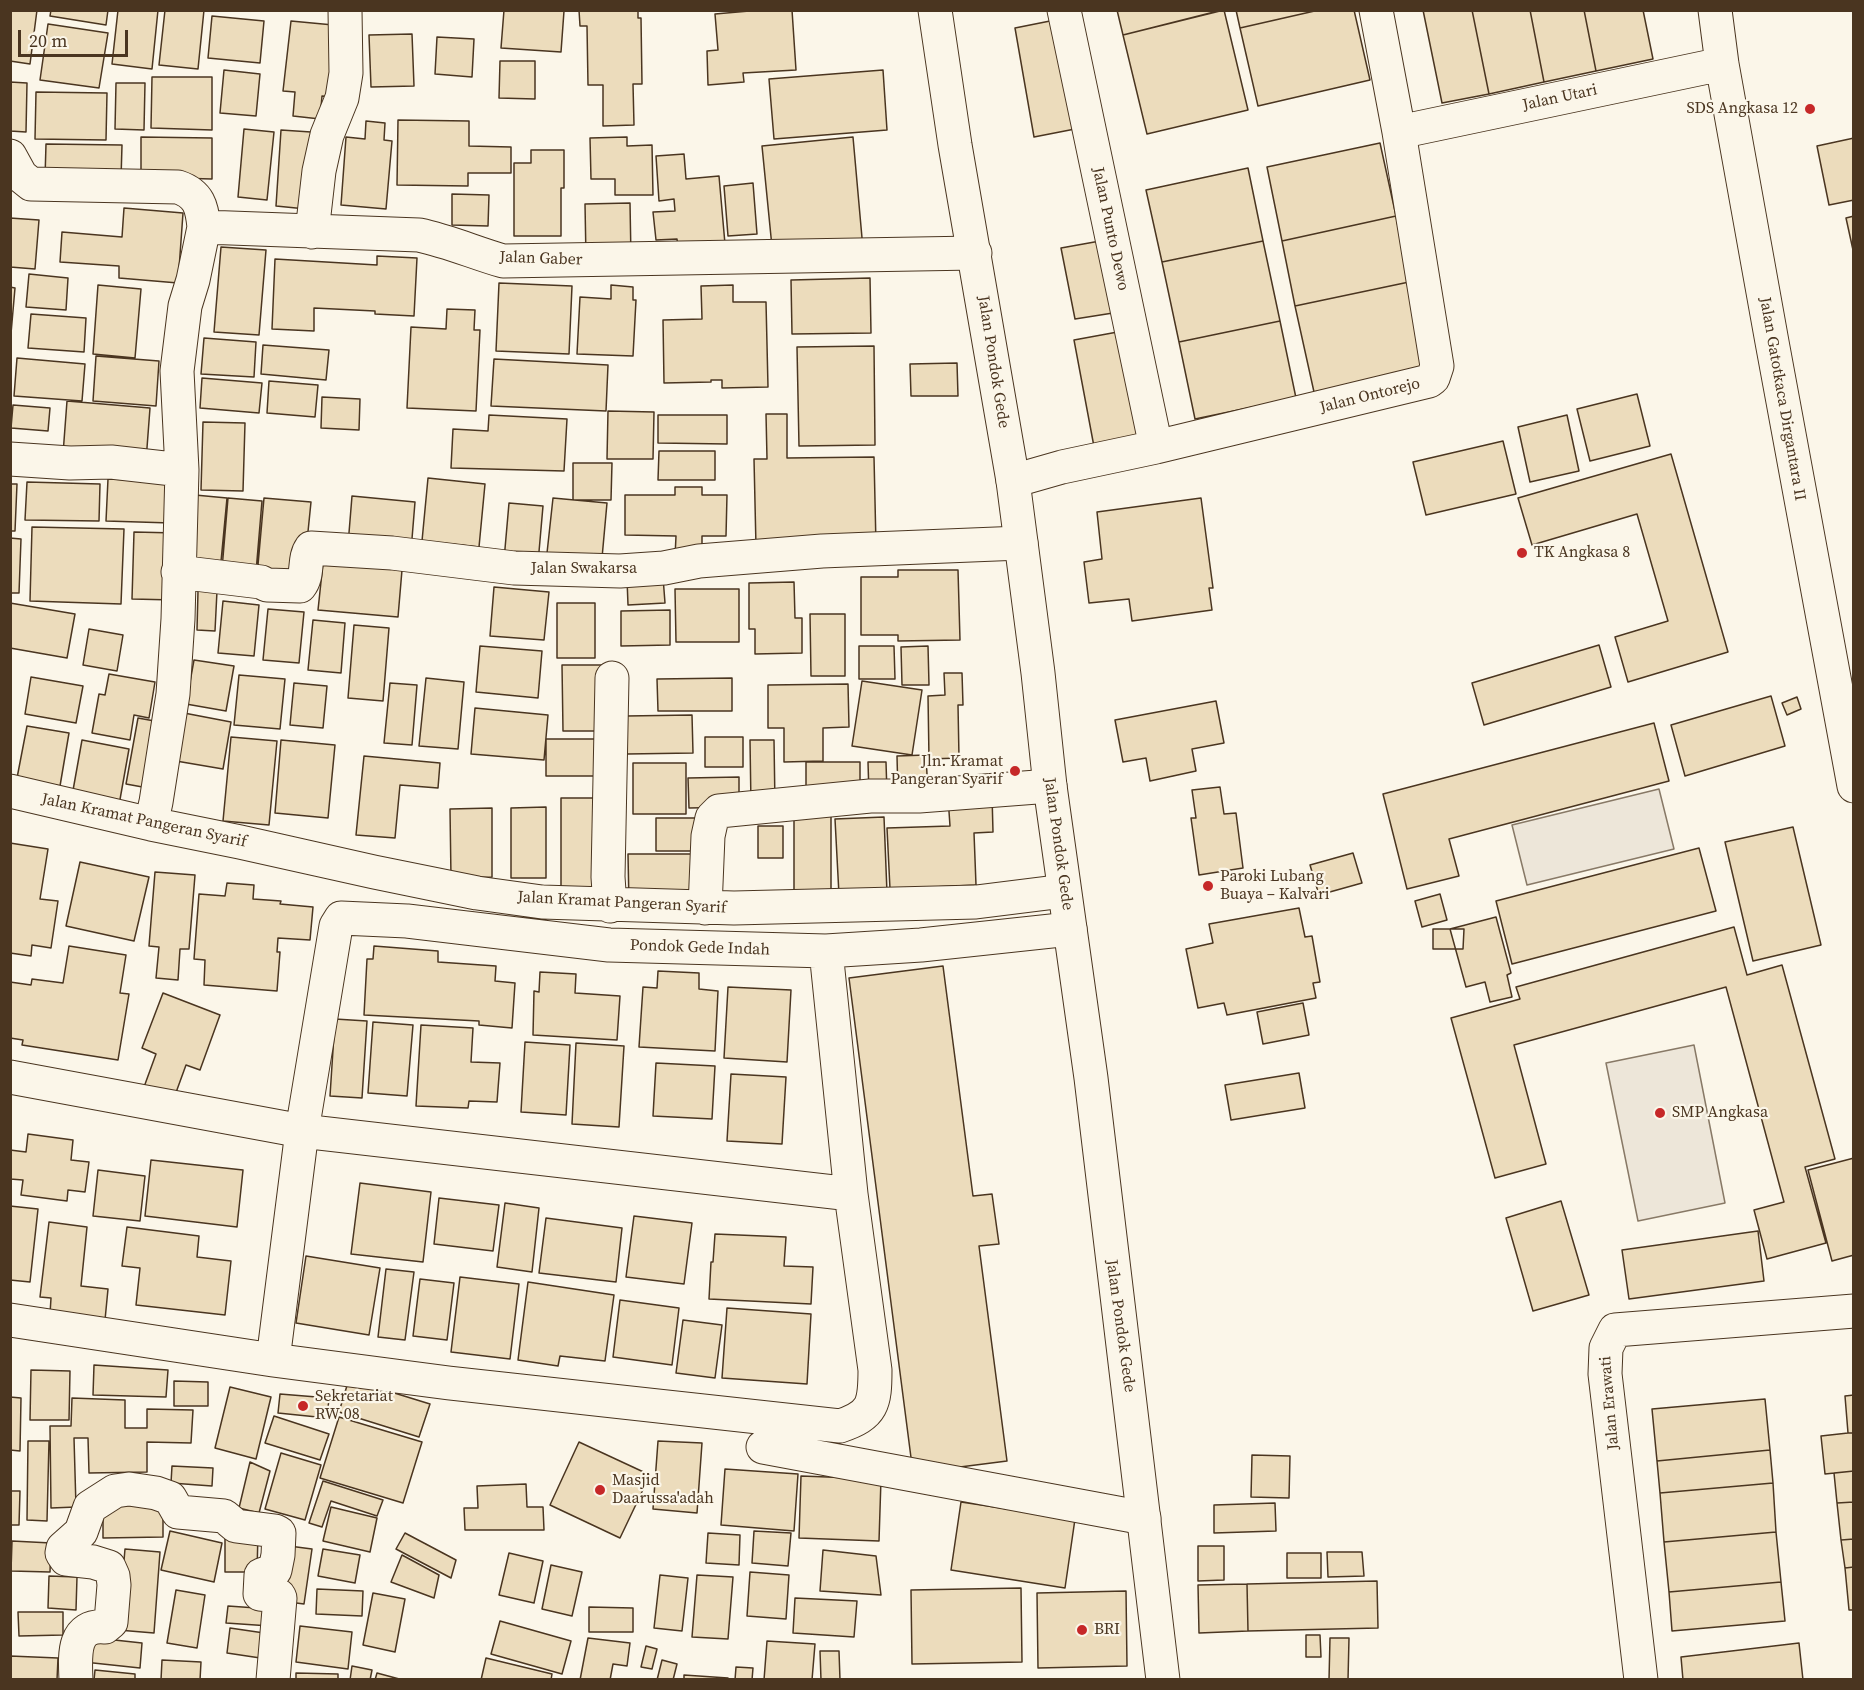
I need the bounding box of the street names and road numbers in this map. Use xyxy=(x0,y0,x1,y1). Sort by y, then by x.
street label: Jalan Utari xyxy=(1521,81,1599,115)
street label: Jalan Punto Dewo xyxy=(1088,165,1132,293)
street label: Jalan Gaber xyxy=(499,248,583,270)
street label: Jalan Pondok Gede xyxy=(973,294,1013,430)
street label: Jalan Gatotkaca Dirgantara II xyxy=(1755,296,1809,502)
street label: Jalan Ontorejo xyxy=(1318,374,1422,418)
street label: Jalan Swakarsa xyxy=(531,559,637,579)
street label: Jalan Pondok Gede xyxy=(1039,776,1077,912)
street label: Jalan Kramat Pangeran Syarif xyxy=(40,790,248,852)
street label: Jalan Kramat Pangeran Syarif xyxy=(517,888,727,918)
street label: Pondok Gede Indah xyxy=(630,936,770,960)
street label: Jalan Pondok Gede xyxy=(1101,1258,1139,1394)
street label: Jalan Erawati xyxy=(1596,1355,1624,1451)

